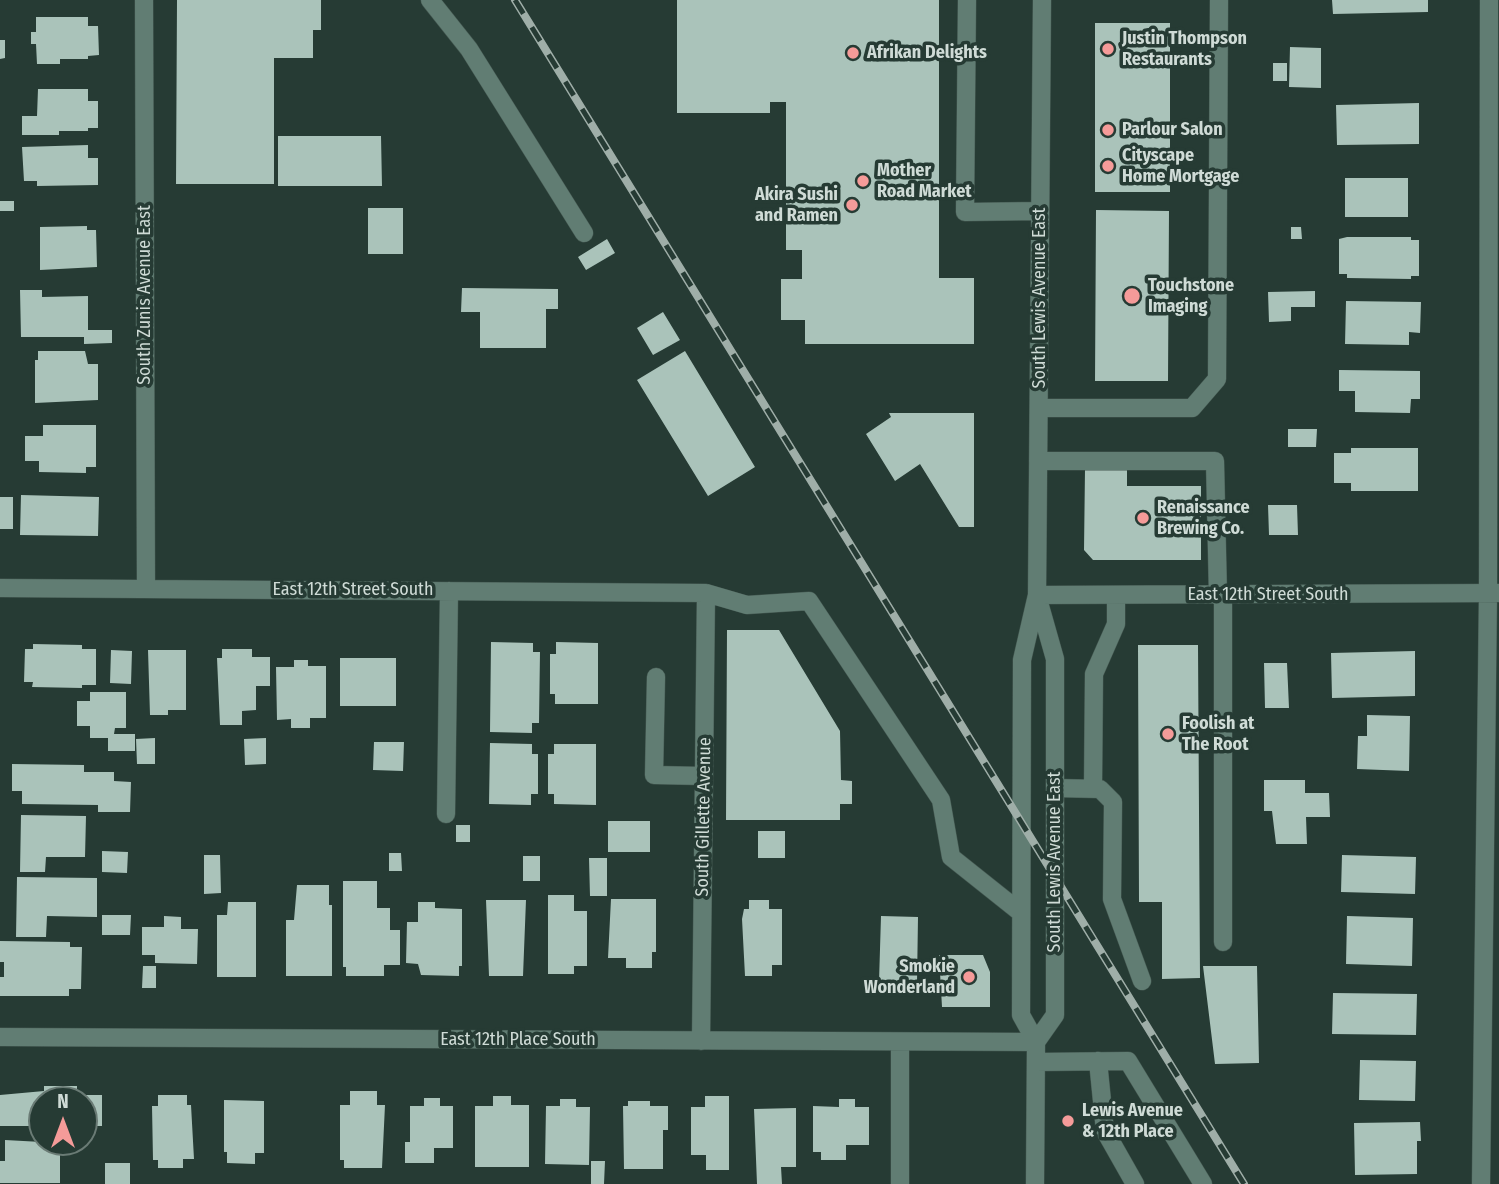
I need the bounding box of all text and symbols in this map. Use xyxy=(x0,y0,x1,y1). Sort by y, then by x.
place label: Justin Thompson Restaurants xyxy=(1122,28,1247,70)
marker: Justin Thompson Restaurants xyxy=(1100,41,1116,57)
place label: Afrikan Delights xyxy=(867,42,987,64)
marker: Afrikan Delights xyxy=(845,45,861,61)
place label: Parlour Salon xyxy=(1122,119,1223,141)
marker: Parlour Salon xyxy=(1100,122,1116,138)
place label: Cityscape Home Mortgage xyxy=(1122,145,1239,188)
marker: Cityscape Home Mortgage xyxy=(1100,158,1116,174)
place label: Mother Road Market xyxy=(877,160,972,202)
marker: Mother Road Market xyxy=(855,173,871,189)
place label: Akira Sushi and Ramen xyxy=(755,184,838,227)
marker: Akira Sushi and Ramen xyxy=(844,197,860,213)
street label: South Zunis Avenue East xyxy=(134,205,156,385)
street label: South Lewis Avenue East xyxy=(1029,208,1051,388)
place label: Touchstone Imaging xyxy=(1148,275,1234,318)
marker: Touchstone Imaging xyxy=(1122,286,1142,306)
place label: Renaissance Brewing Co. xyxy=(1157,497,1250,540)
marker: Renaissance Brewing Co. xyxy=(1135,510,1151,526)
street label: East 12th Street South xyxy=(273,579,433,601)
street label: East 12th Street South xyxy=(1188,584,1348,606)
place label: Foolish at The Root xyxy=(1182,713,1254,756)
marker: Foolish at The Root xyxy=(1160,726,1176,742)
street label: South Gillette Avenue xyxy=(692,737,716,897)
street label: South Lewis Avenue East xyxy=(1044,772,1066,952)
place label: Smokie Wonderland xyxy=(864,956,955,998)
marker: Smokie Wonderland xyxy=(961,969,977,985)
street label: East 12th Place South xyxy=(440,1029,596,1051)
north arrow xyxy=(28,1086,98,1156)
text: N xyxy=(57,1090,69,1113)
place label: Lewis Avenue & 12th Place xyxy=(1082,1100,1183,1142)
marker: Lewis Avenue & 12th Place xyxy=(1060,1113,1076,1129)

